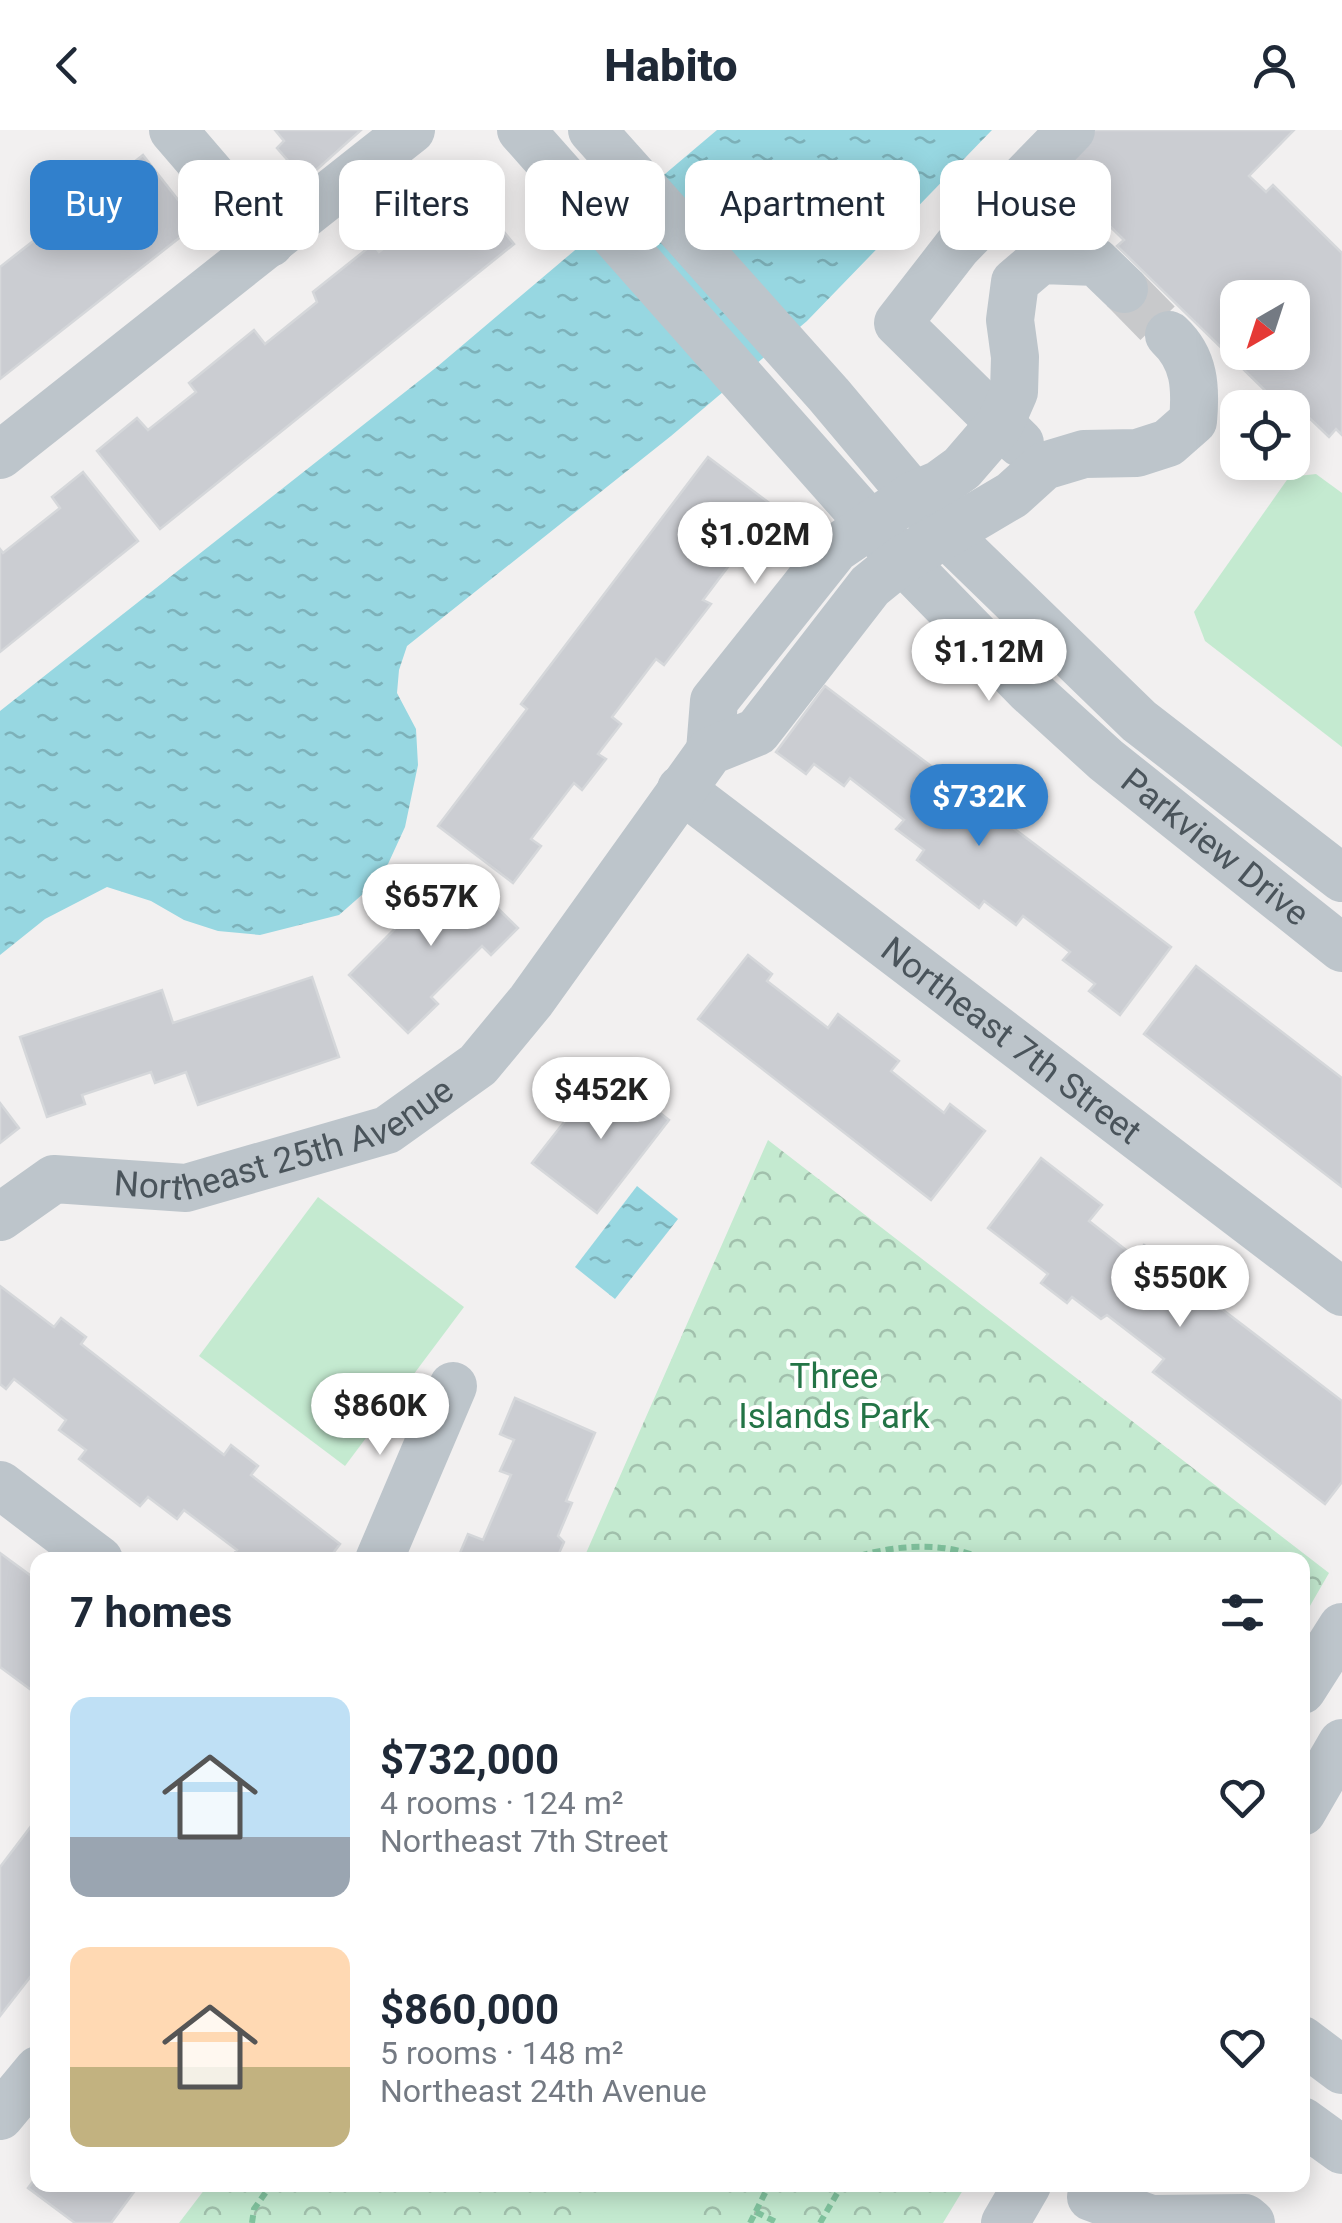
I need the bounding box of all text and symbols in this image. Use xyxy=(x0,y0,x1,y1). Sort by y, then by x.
icon: back xyxy=(40,38,95,93)
icon: person xyxy=(1247,38,1302,93)
text: Habito xyxy=(604,39,738,92)
chip: Buy xyxy=(30,160,158,250)
chip: Rent xyxy=(178,160,319,250)
chip: Filters xyxy=(339,160,505,250)
chip: New xyxy=(525,160,665,250)
chip: Apartment xyxy=(685,160,920,250)
chip: House xyxy=(940,160,1111,250)
north arrow xyxy=(1220,280,1310,370)
map controls xyxy=(1220,280,1310,480)
button: locate xyxy=(1220,390,1310,480)
pin: $1.02M xyxy=(674,502,836,587)
text: $1.02M xyxy=(700,515,810,553)
pin: $1.12M xyxy=(908,619,1070,704)
text: $1.12M xyxy=(934,632,1044,670)
street label: Parkview Drive xyxy=(1113,760,1317,935)
pin: $732K xyxy=(909,764,1049,849)
text: $732K xyxy=(932,777,1026,815)
pin: $657K xyxy=(361,864,501,949)
text: $657K xyxy=(384,877,478,915)
street label: Northeast 7th Street xyxy=(873,929,1149,1153)
pin: $452K xyxy=(531,1057,671,1142)
street label: Northeast 25th Avenue xyxy=(113,1069,461,1209)
text: $452K xyxy=(554,1070,648,1108)
pin: $550K xyxy=(1110,1245,1250,1330)
text: $550K xyxy=(1133,1258,1227,1296)
park label: Three Islands Park xyxy=(738,1356,930,1437)
pin: $860K xyxy=(310,1373,450,1458)
text: $860K xyxy=(333,1386,427,1424)
icon: filters xyxy=(1215,1585,1270,1640)
text: 7 homes xyxy=(70,1588,232,1637)
text: $732,000 xyxy=(380,1735,559,1784)
icon: home xyxy=(150,1737,270,1857)
icon: heart xyxy=(1215,1770,1270,1825)
text: 4 rooms · 124 m² xyxy=(380,1784,623,1822)
text: Northeast 7th Street xyxy=(380,1822,669,1860)
text: $860,000 xyxy=(380,1985,559,2034)
icon: home xyxy=(150,1987,270,2107)
icon: heart xyxy=(1215,2020,1270,2075)
text: 5 rooms · 148 m² xyxy=(380,2034,623,2072)
text: Northeast 24th Avenue xyxy=(380,2072,707,2110)

